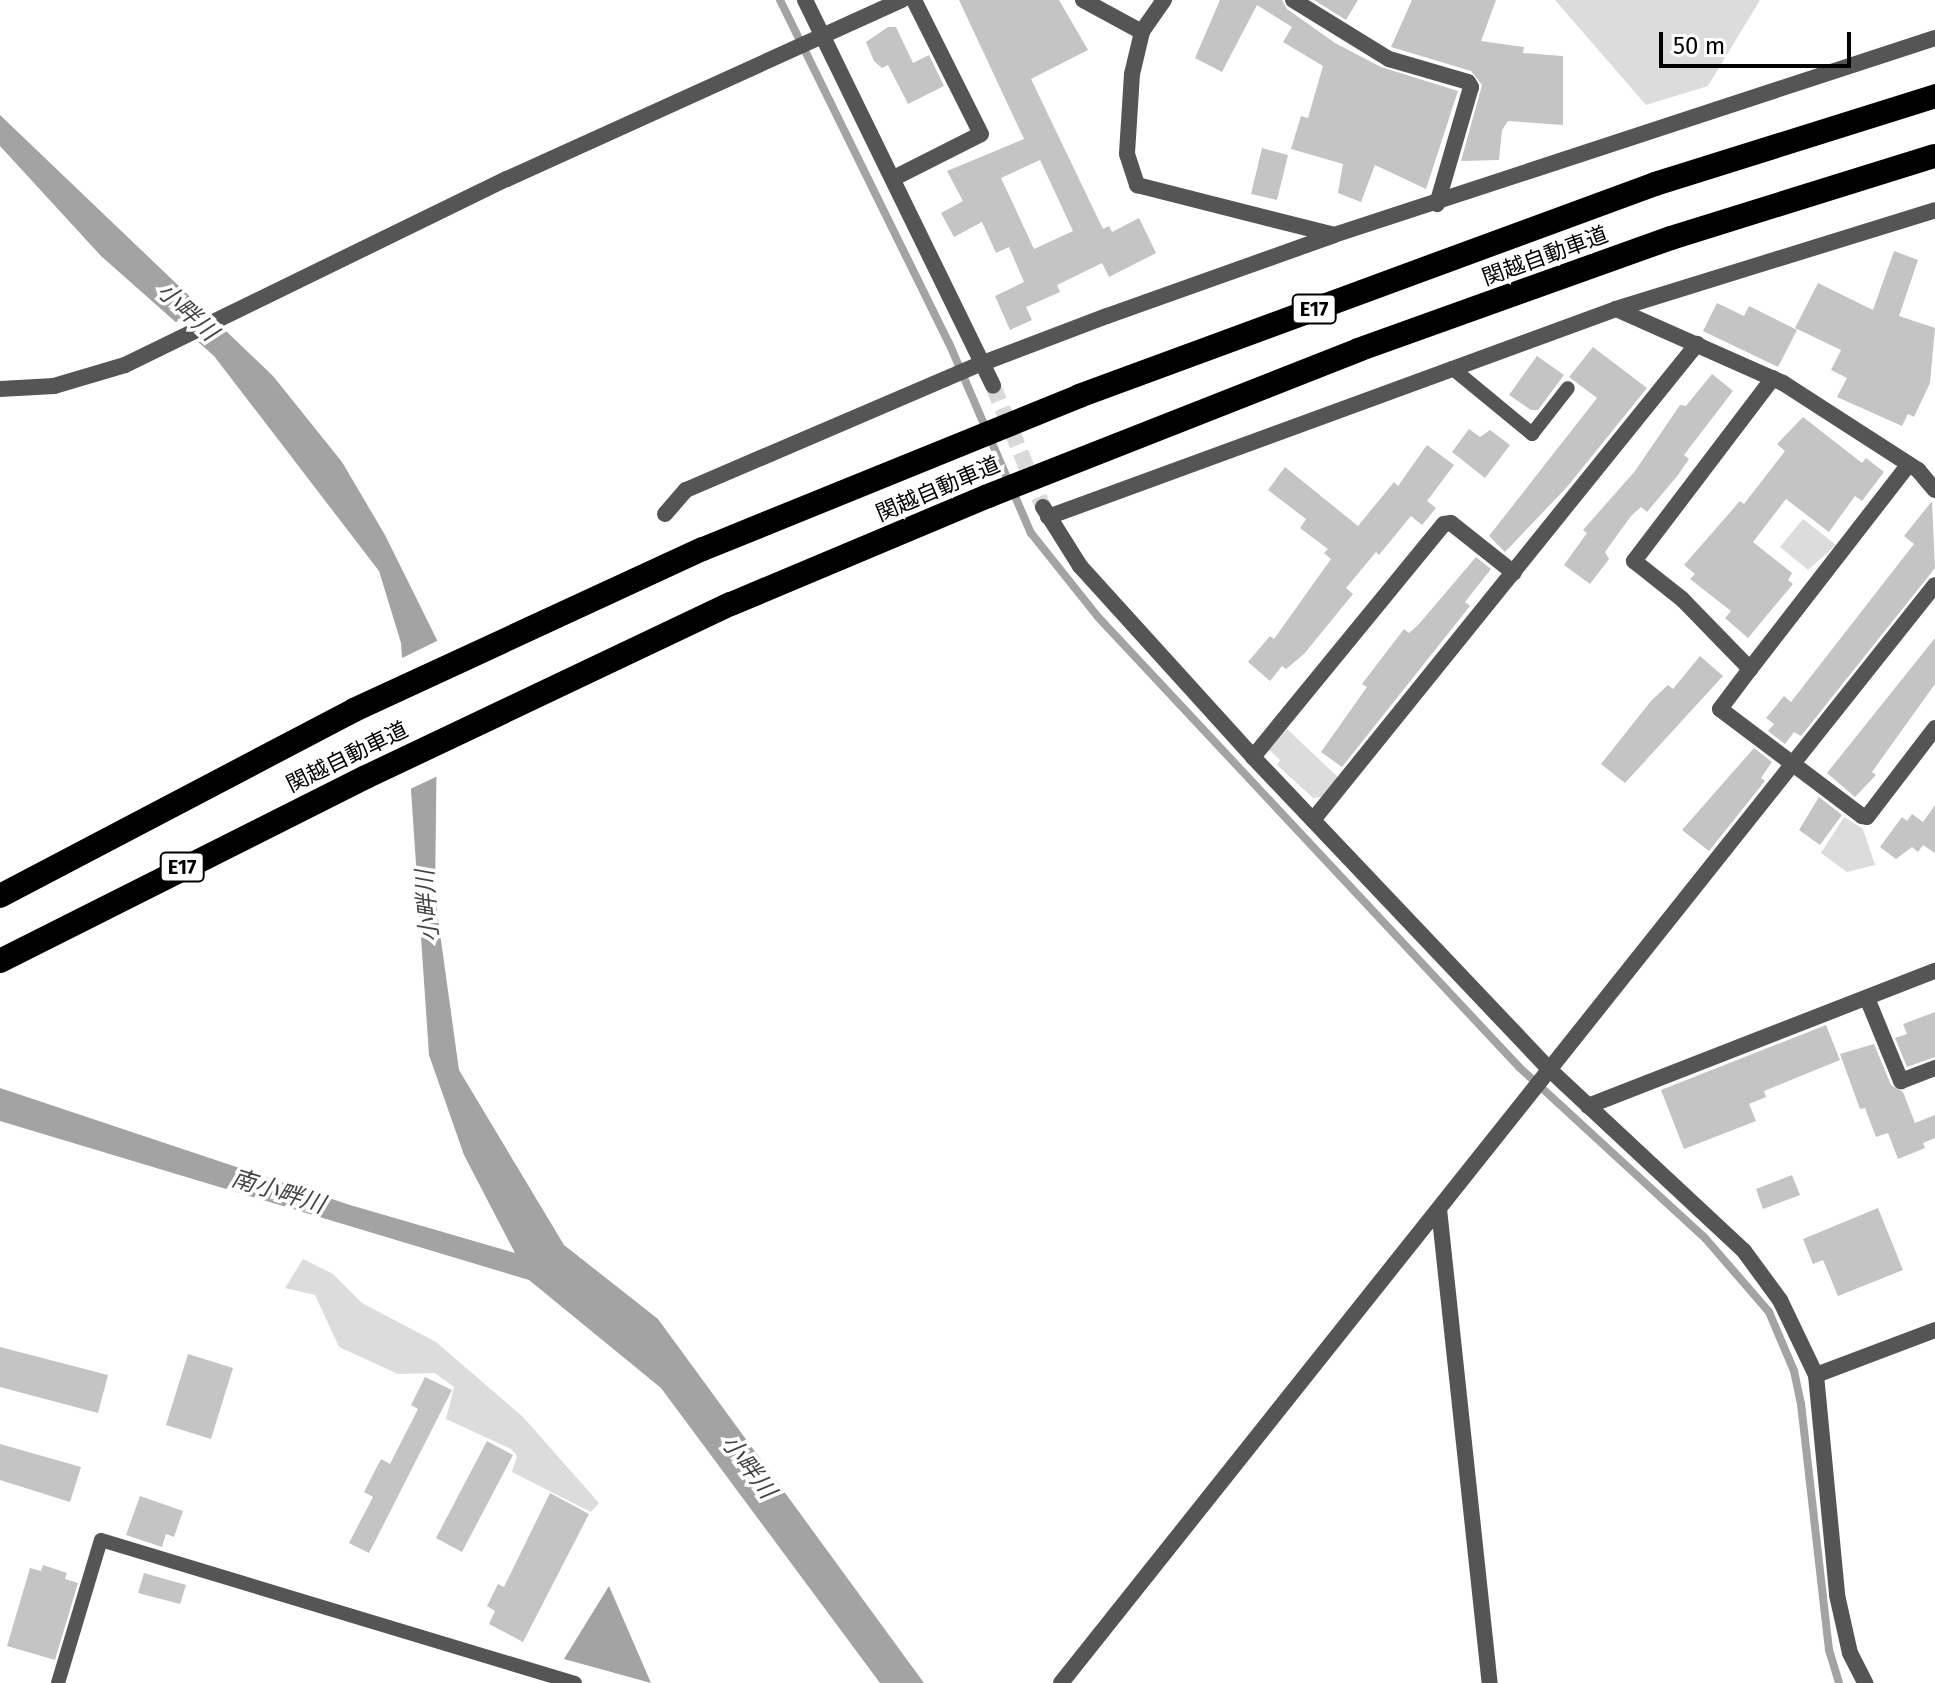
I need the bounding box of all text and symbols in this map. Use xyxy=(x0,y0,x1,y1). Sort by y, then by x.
scale bar xyxy=(1663,16,1855,66)
text: 50 m xyxy=(1673,32,1725,60)
street label: 関越自動車道 xyxy=(1478,221,1612,291)
water label: 小畔川 xyxy=(151,277,223,347)
road number: E17 xyxy=(1290,293,1338,325)
street label: 関越自動車道 xyxy=(872,451,1004,527)
street label: 関越自動車道 xyxy=(282,716,412,798)
road number: E17 xyxy=(158,851,206,883)
water label: 小畔川 xyxy=(411,869,445,943)
water label: 南小畔川 xyxy=(228,1164,328,1220)
water label: 小畔川 xyxy=(715,1430,781,1504)

